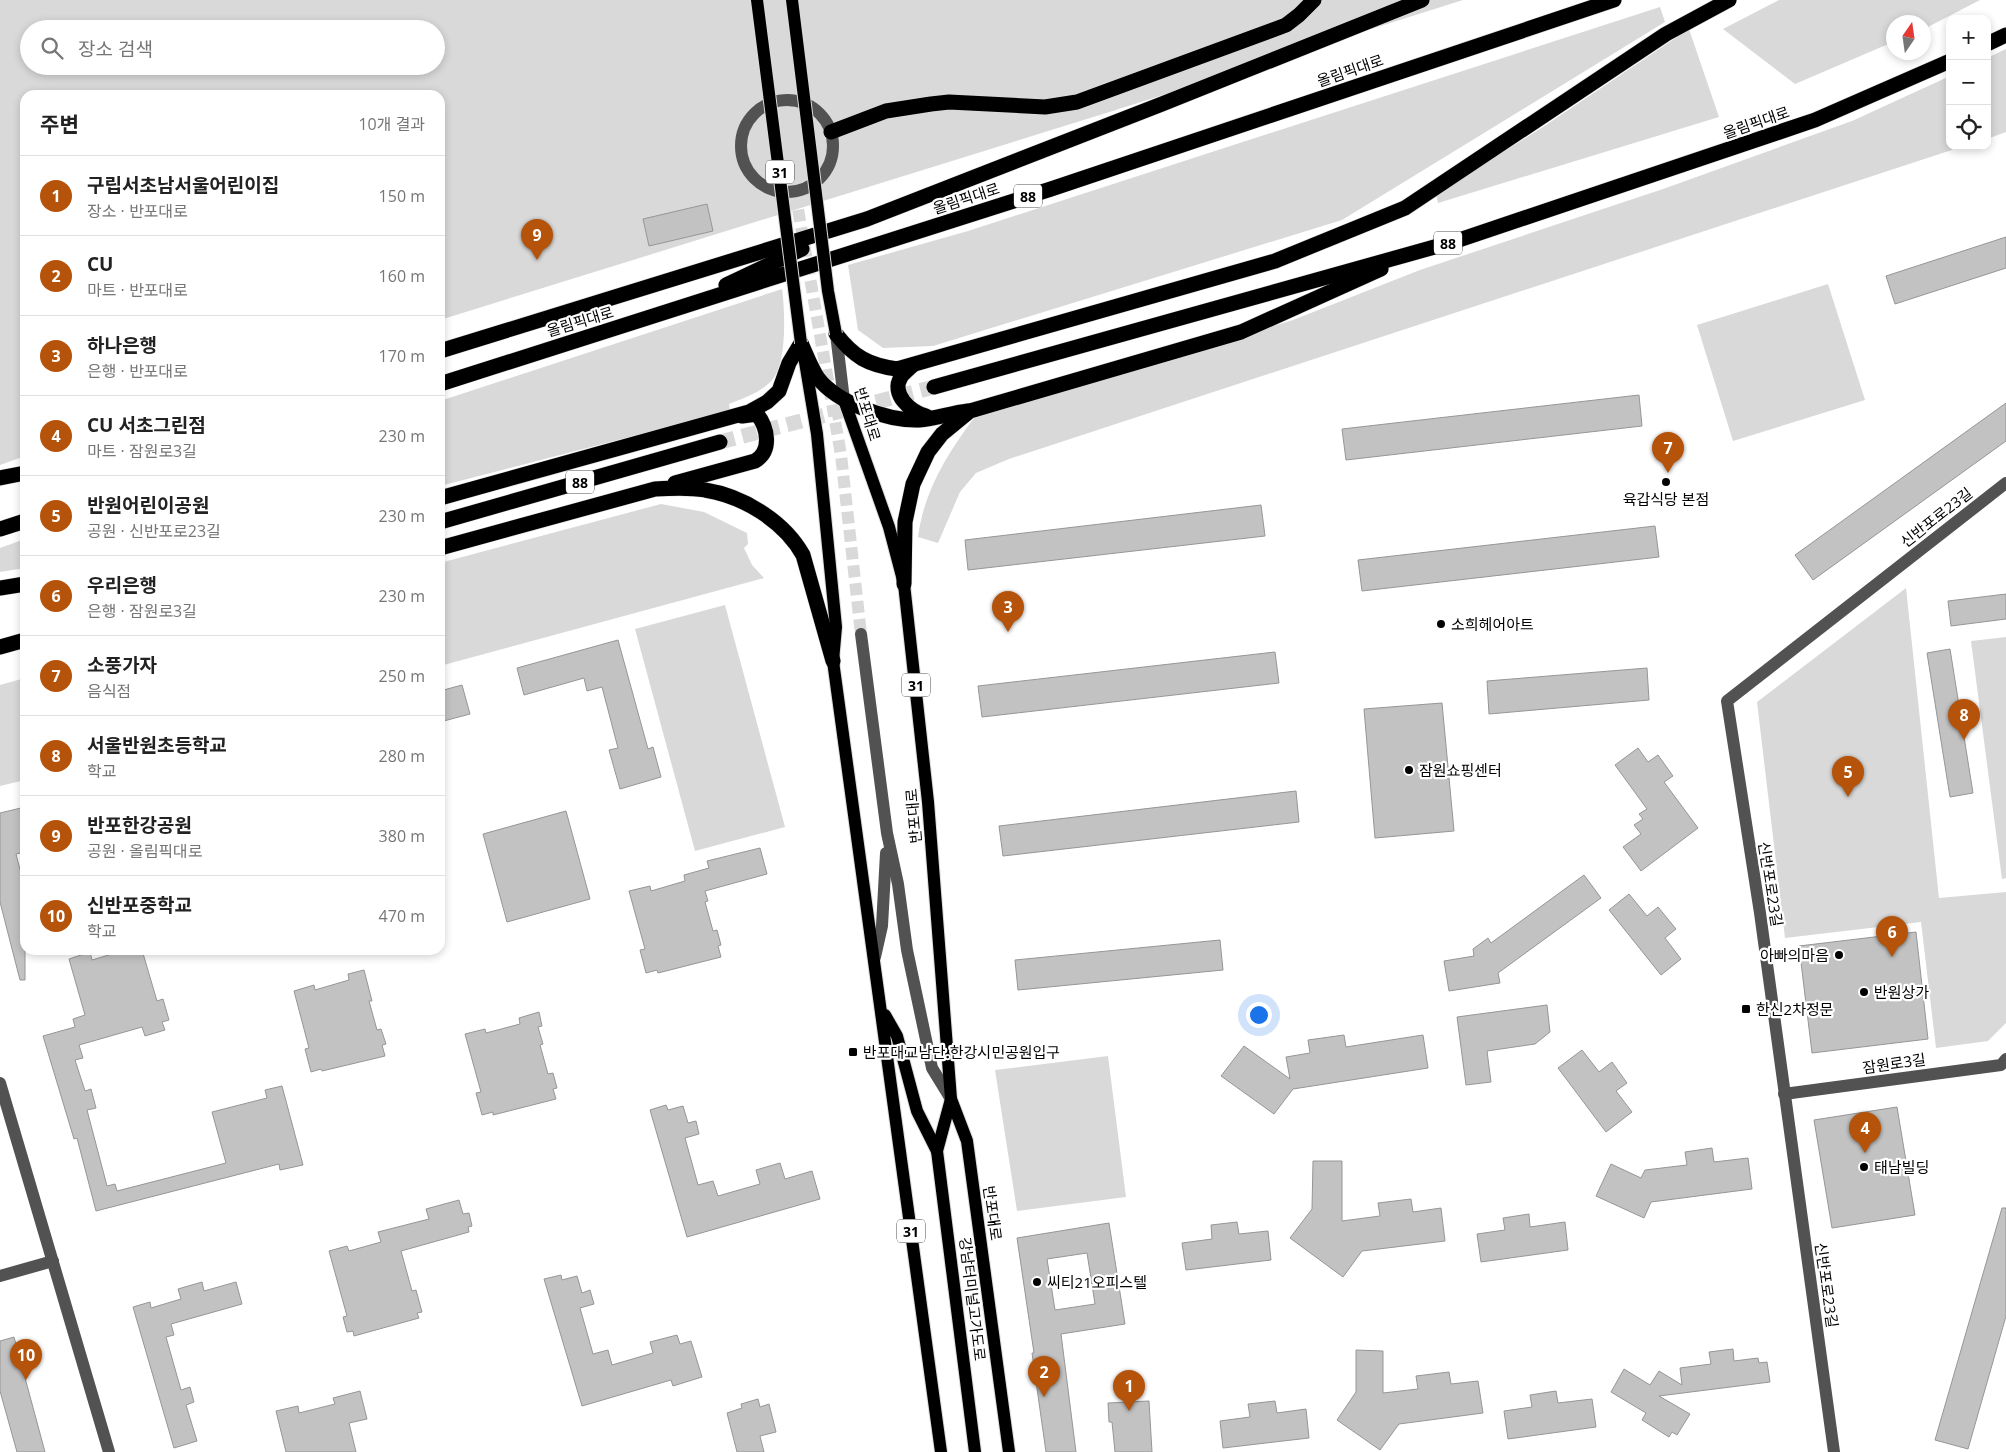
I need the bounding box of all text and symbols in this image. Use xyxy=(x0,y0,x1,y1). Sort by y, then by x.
north arrow xyxy=(1886,15,1931,60)
map controls xyxy=(1946,15,1991,150)
button: + xyxy=(1946,15,1991,60)
search box xyxy=(20,20,445,75)
icon: search xyxy=(38,34,66,62)
text: 장소 검색 xyxy=(78,36,153,62)
street label: 올림픽대로 xyxy=(1314,49,1386,91)
button: − xyxy=(1946,60,1991,105)
street label: 올림픽대로 xyxy=(1720,101,1792,143)
button: locate xyxy=(1946,105,1991,150)
text: 주변 xyxy=(40,110,79,138)
text: 10개 결과 xyxy=(358,113,425,135)
road number: 31 xyxy=(766,160,794,183)
text: 구립서초남서울어린이집 xyxy=(87,172,279,198)
street label: 올림픽대로 xyxy=(930,178,1002,218)
text: 1 xyxy=(51,185,61,207)
text: 150 m xyxy=(379,185,425,207)
road number: 88 xyxy=(1014,185,1042,208)
text: 장소 · 반포대로 xyxy=(87,200,188,222)
pin: 9 xyxy=(521,219,553,260)
road number: 88 xyxy=(1434,232,1462,254)
text: CU xyxy=(87,251,113,277)
text: 2 xyxy=(51,265,61,287)
text: 160 m xyxy=(379,265,425,287)
text: 마트 · 반포대로 xyxy=(87,279,188,301)
street label: 올림픽대로 xyxy=(544,301,616,341)
text: 하나은행 xyxy=(87,332,157,358)
text: 3 xyxy=(51,345,61,367)
text: 170 m xyxy=(379,345,425,367)
text: 은행 · 반포대로 xyxy=(87,360,188,382)
street label: 반포대로 xyxy=(850,385,886,443)
text: CU 서초그린점 xyxy=(87,412,206,438)
text: 4 xyxy=(51,425,61,447)
text: 230 m xyxy=(379,425,425,447)
pin: 7 xyxy=(1652,432,1684,473)
text: 마트 · 잠원로3길 xyxy=(87,440,197,462)
road number: 88 xyxy=(566,471,594,494)
marker: 육갑식당 본점 xyxy=(1660,476,1672,488)
street label: 신반포로23길 xyxy=(1896,483,1976,551)
place label: 육갑식당 본점 xyxy=(1623,489,1709,509)
text: 반원어린이공원 xyxy=(87,492,209,518)
text: 5 xyxy=(51,505,61,527)
text: 230 m xyxy=(379,505,425,527)
text: 공원 · 신반포로23길 xyxy=(87,520,221,542)
text: 우리은행 xyxy=(87,572,157,598)
text: 6 xyxy=(51,585,61,607)
text: 230 m xyxy=(379,585,425,607)
pin: 3 xyxy=(992,591,1024,632)
text: 은행 · 잠원로3길 xyxy=(87,600,197,622)
place label: 소희헤어아트 xyxy=(1451,614,1534,634)
marker: 소희헤어아트 xyxy=(1435,618,1447,630)
text: 소풍가자 xyxy=(87,652,157,678)
text: 7 xyxy=(51,665,61,687)
text: 250 m xyxy=(379,665,425,687)
road number: 31 xyxy=(902,674,930,696)
text: 음식점 xyxy=(87,680,131,702)
pin: 8 xyxy=(1948,699,1980,740)
text: 서울반원초등학교 xyxy=(87,732,227,758)
text: 8 xyxy=(51,745,61,767)
text: 280 m xyxy=(379,745,425,767)
pin: 5 xyxy=(1832,756,1864,797)
text: 학교 xyxy=(87,760,116,782)
place label: 잠원쇼핑센터 xyxy=(1419,760,1502,780)
marker: 잠원쇼핑센터 xyxy=(1403,764,1415,776)
street label: 반포대로 xyxy=(901,788,925,844)
text: 반포한강공원 xyxy=(87,812,192,838)
text: 9 xyxy=(51,825,61,847)
text: 380 m xyxy=(379,825,425,847)
text: 공원 · 올림픽대로 xyxy=(87,840,203,862)
street label: 신반포로23길 xyxy=(1754,840,1788,928)
text: 신반포중학교 xyxy=(87,892,192,918)
text: 10 xyxy=(47,905,65,927)
text: 470 m xyxy=(379,905,425,927)
pin: 6 xyxy=(1876,916,1908,957)
text: 학교 xyxy=(87,920,116,942)
place label: 아빠의마음 xyxy=(1760,945,1829,965)
marker: 아빠의마음 xyxy=(1833,949,1845,961)
place label: 반원상가 xyxy=(1874,982,1929,1002)
marker: 반원상가 xyxy=(1858,986,1870,998)
place label: 한신2차정문 xyxy=(1756,999,1834,1019)
your location xyxy=(1246,1002,1272,1028)
marker: 한신2차정문 xyxy=(1740,1003,1752,1015)
place label: 반포대교남단.한강시민공원입구 xyxy=(863,1042,1060,1062)
marker: 반포대교남단.한강시민공원입구 xyxy=(847,1046,859,1058)
street label: 잠원로3길 xyxy=(1861,1049,1927,1077)
pin: 4 xyxy=(1849,1112,1881,1153)
place label: 태남빌딩 xyxy=(1874,1157,1929,1177)
marker: 태남빌딩 xyxy=(1858,1161,1870,1173)
street label: 반포대로 xyxy=(979,1184,1007,1242)
road number: 31 xyxy=(897,1220,925,1242)
street label: 강남터미널고가도로 xyxy=(956,1236,990,1362)
street label: 신반포로23길 xyxy=(1811,1241,1843,1329)
place label: 씨티21오피스텔 xyxy=(1047,1272,1147,1292)
marker: 씨티21오피스텔 xyxy=(1031,1276,1043,1288)
pin: 10 xyxy=(10,1339,42,1380)
pin: 2 xyxy=(1028,1356,1060,1397)
pin: 1 xyxy=(1113,1370,1145,1411)

